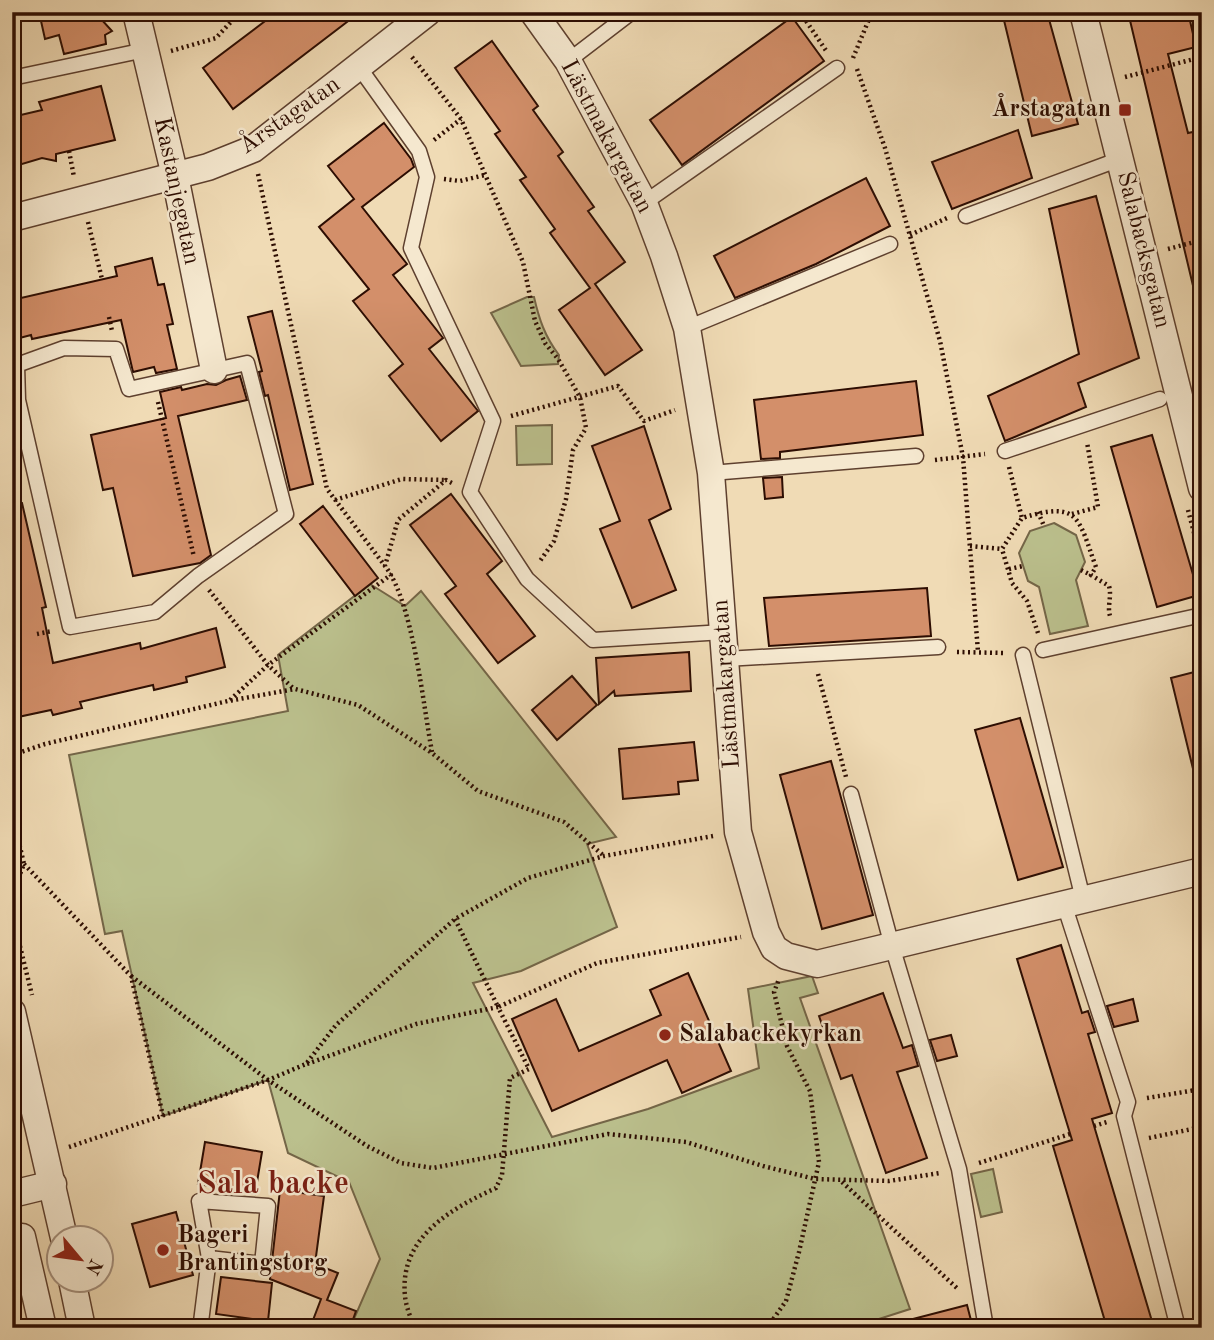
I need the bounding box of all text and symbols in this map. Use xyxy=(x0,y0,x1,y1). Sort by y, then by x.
street label: Lästmakargatan xyxy=(556,56,656,218)
street label: Årstagatan xyxy=(232,69,345,159)
place label: Årstagatan xyxy=(991,93,1111,122)
marker: Årstagatan xyxy=(1117,102,1133,118)
street label: Kastanjegatan xyxy=(149,115,203,267)
street label: Salabacksgatan xyxy=(1112,169,1174,331)
street label: Lästmakargatan xyxy=(709,598,745,770)
place label: Salabackekyrkan xyxy=(679,1023,862,1047)
marker: Salabackekyrkan xyxy=(657,1027,673,1043)
district label: Sala backe xyxy=(197,1169,349,1201)
north arrow xyxy=(46,1224,116,1294)
place label: Bageri Brantingstorg xyxy=(177,1224,328,1276)
marker: Bageri Brantingstorg xyxy=(155,1242,171,1258)
text: N xyxy=(81,1255,105,1277)

